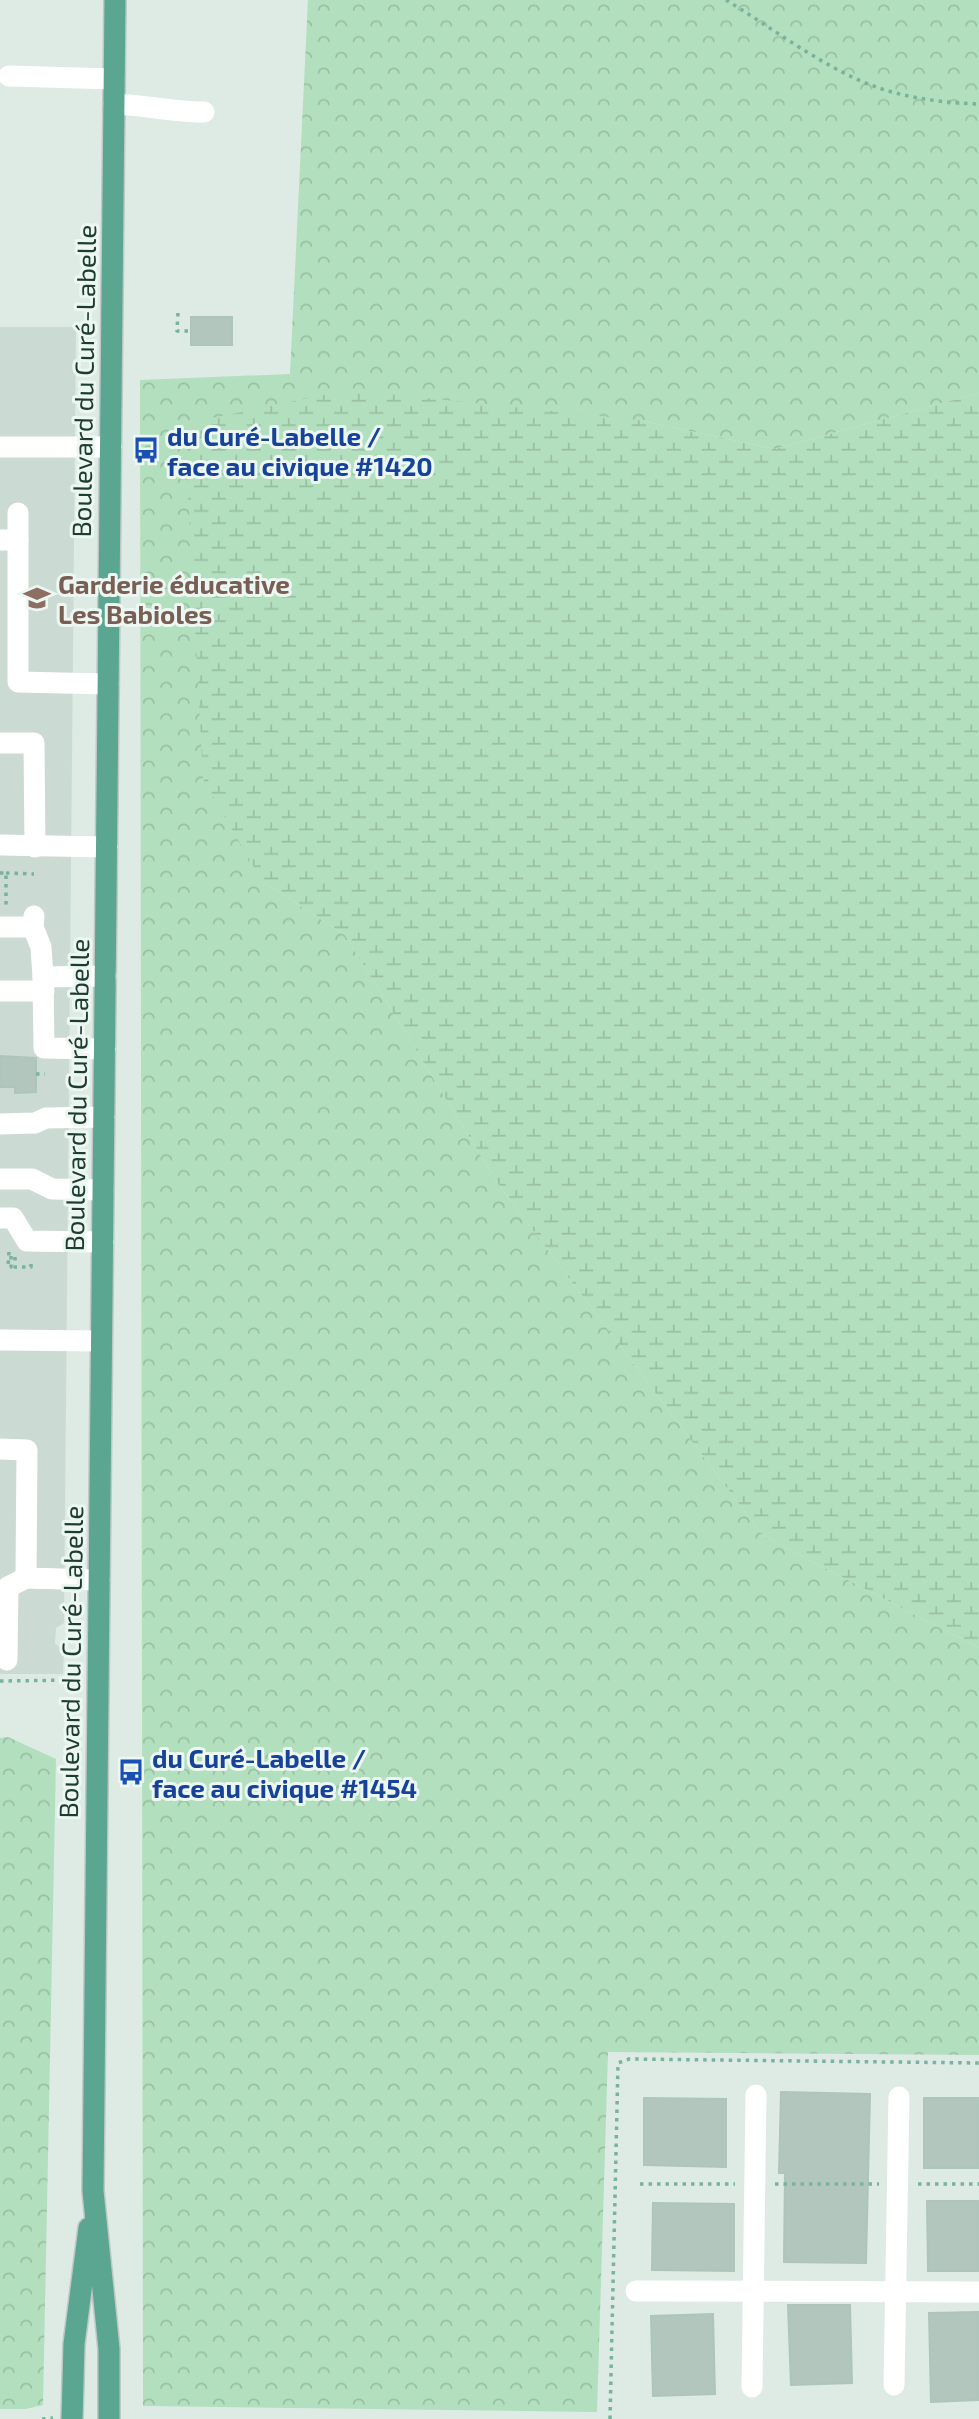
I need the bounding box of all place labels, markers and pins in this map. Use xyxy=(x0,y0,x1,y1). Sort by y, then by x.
place label: du Curé-Labelle / face au civique #1420 xyxy=(167,420,433,481)
bus stop icon: du Curé-Labelle / face au civique #1420 xyxy=(131,435,161,465)
place label: Garderie éducative Les Babioles xyxy=(58,568,290,629)
school or university icon: Garderie éducative Les Babioles xyxy=(22,583,52,613)
place label: du Curé-Labelle / face au civique #1454 xyxy=(152,1742,417,1803)
bus stop icon: du Curé-Labelle / face au civique #1454 xyxy=(116,1757,146,1787)

